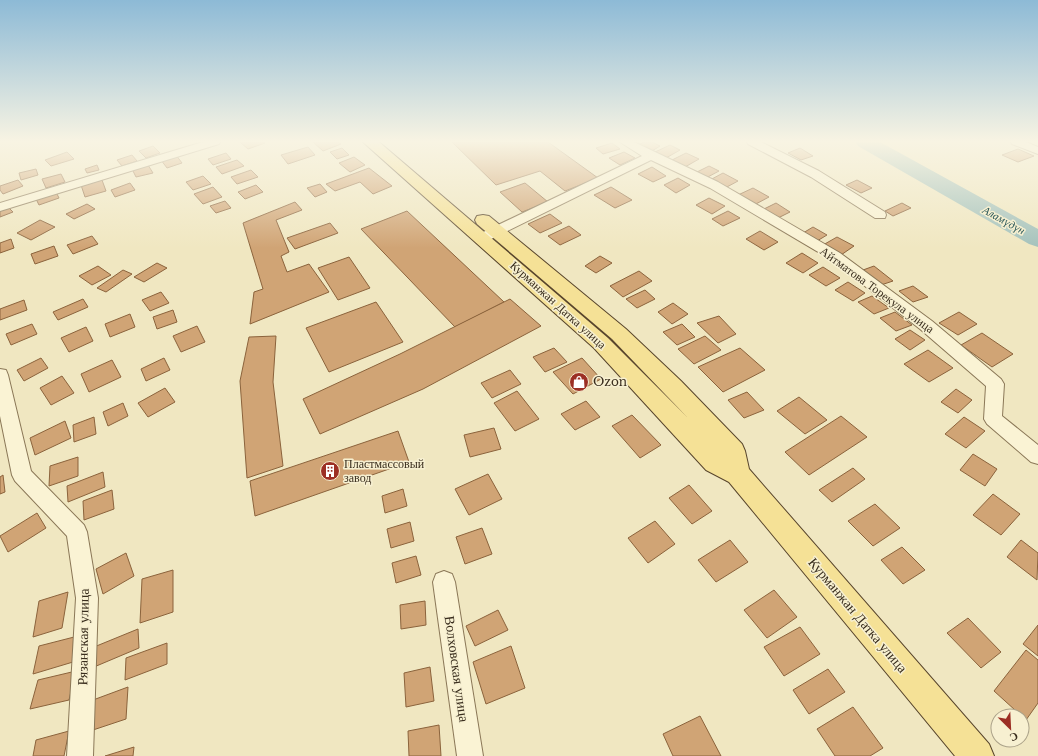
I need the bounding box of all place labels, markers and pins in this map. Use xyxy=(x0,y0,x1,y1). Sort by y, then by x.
shop icon: Ozon xyxy=(568,371,590,393)
place label: Ozon xyxy=(593,374,627,389)
place label: Пластмассовый завод xyxy=(344,456,425,485)
building icon: Пластмассовый завод xyxy=(319,460,341,482)

